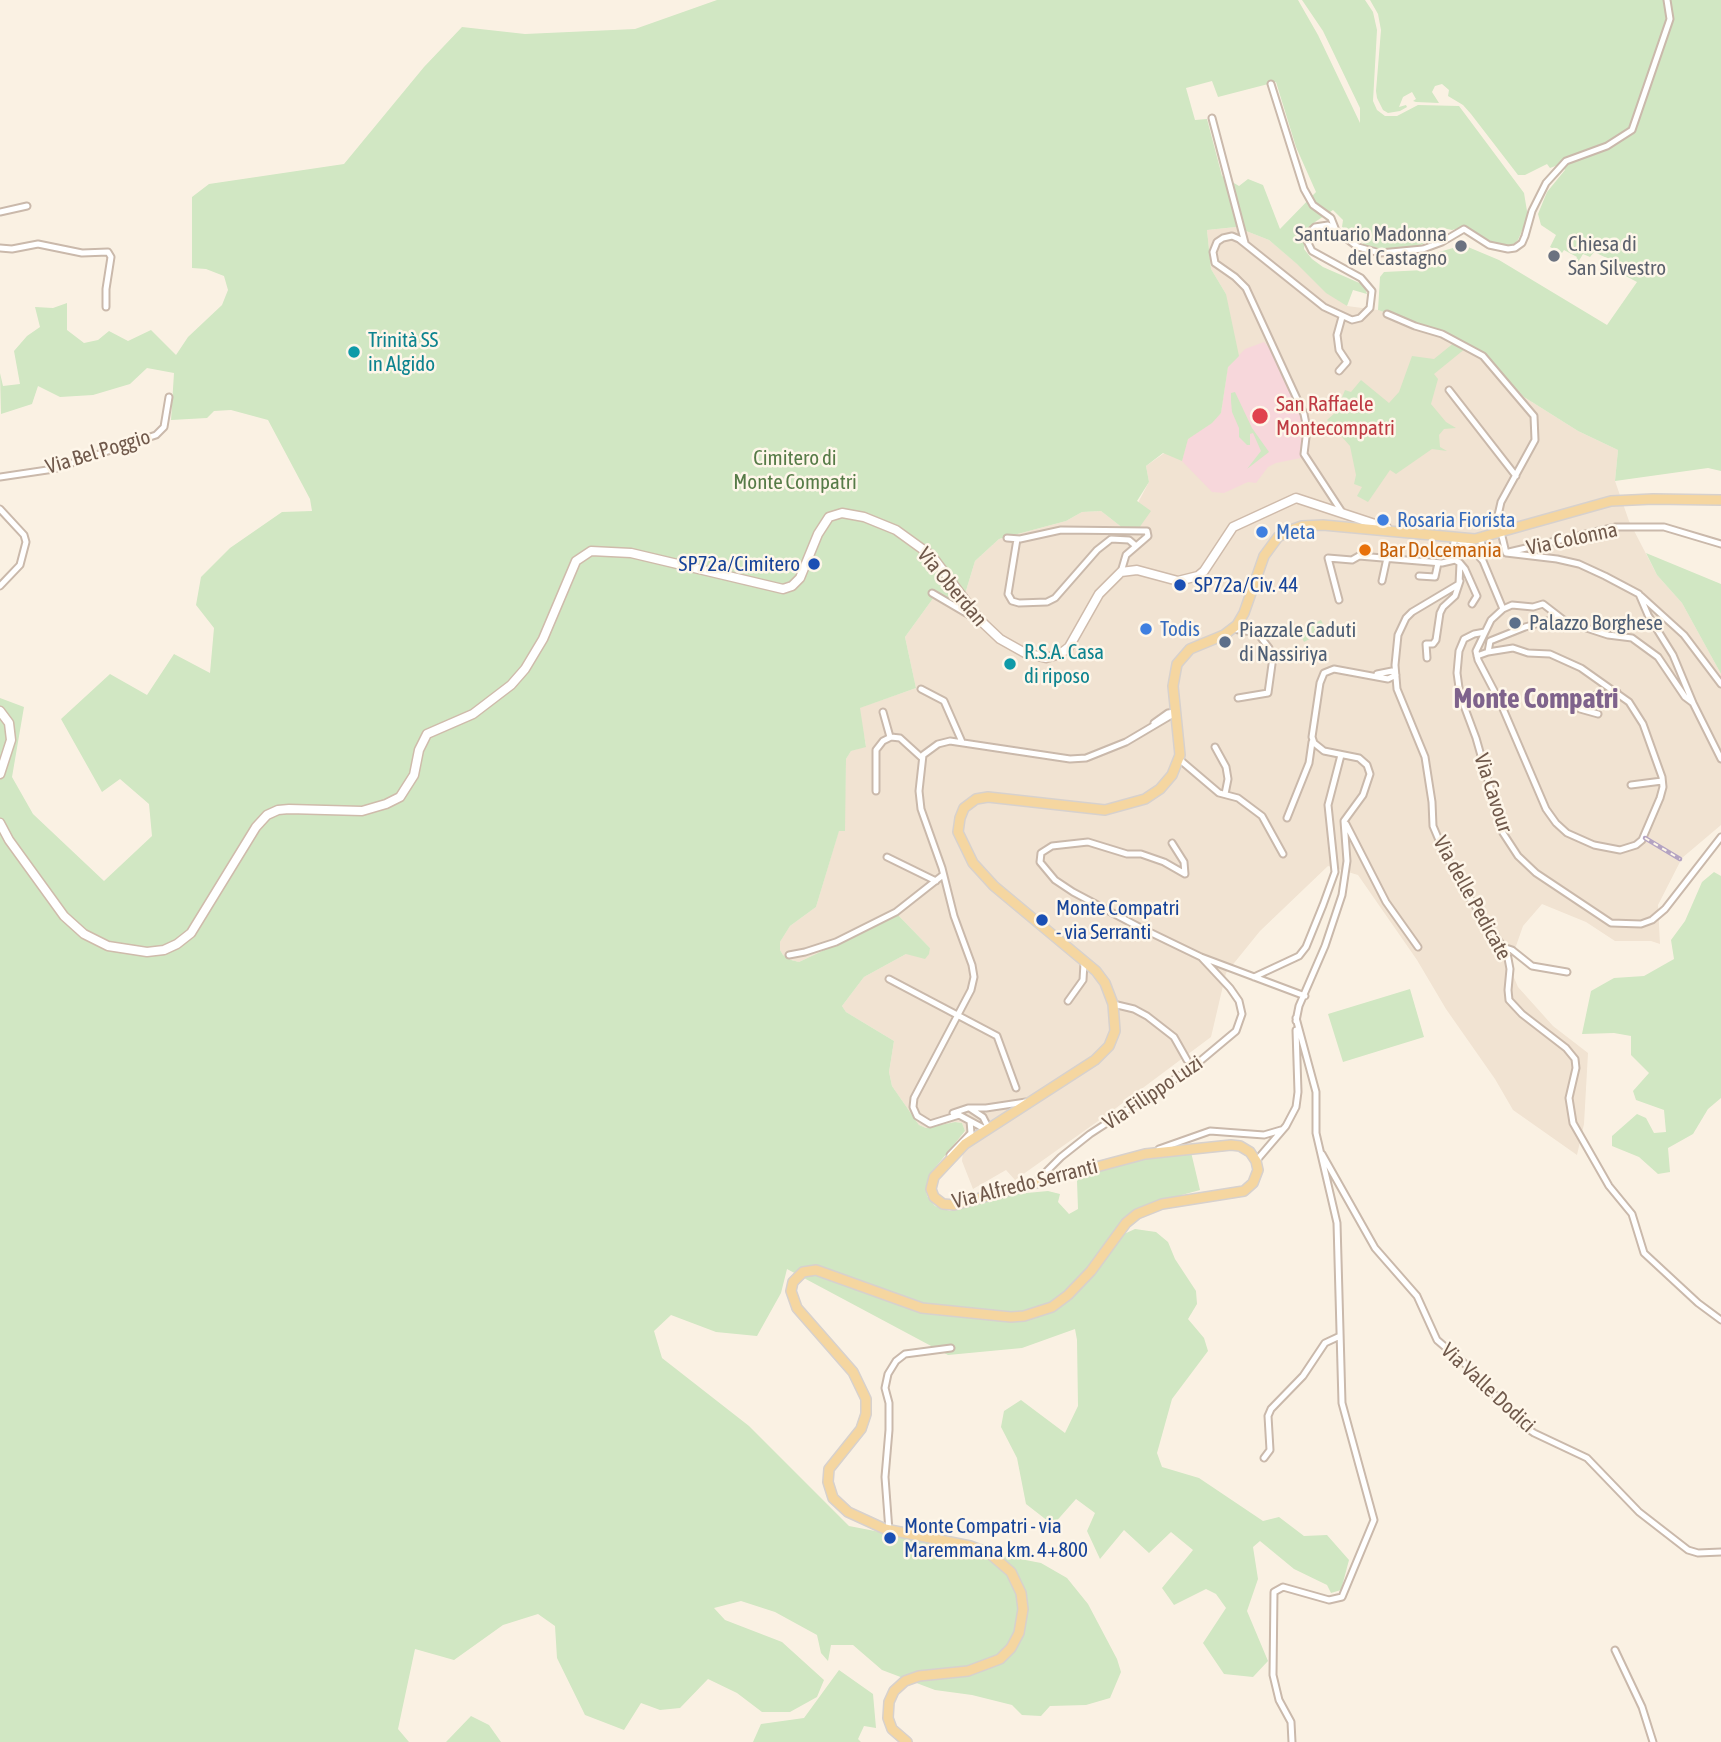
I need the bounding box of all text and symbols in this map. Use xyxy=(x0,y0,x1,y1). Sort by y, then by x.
place label: Santuario Madonna del Castagno xyxy=(1295,221,1447,271)
place label: Chiesa di San Silvestro xyxy=(1568,231,1666,281)
marker: Santuario Madonna del Castagno xyxy=(1453,238,1469,254)
marker: Chiesa di San Silvestro xyxy=(1546,248,1562,264)
place label: Trinità SS in Algido xyxy=(368,327,438,377)
marker: Trinità SS in Algido xyxy=(346,344,362,360)
place label: San Raffaele Montecompatri xyxy=(1276,391,1395,441)
marker: San Raffaele Montecompatri xyxy=(1250,406,1270,426)
street label: Via Bel Poggio xyxy=(43,424,153,480)
park label: Cimitero di Monte Compatri xyxy=(733,445,857,495)
place label: Rosaria Fiorista xyxy=(1397,507,1516,533)
marker: Rosaria Fiorista xyxy=(1375,512,1391,528)
street label: Via Colonna xyxy=(1524,517,1620,561)
place label: Meta xyxy=(1276,519,1315,545)
marker: Meta xyxy=(1254,524,1270,540)
place label: Bar Dolcemania xyxy=(1379,537,1502,563)
street label: Via Oberdan xyxy=(912,542,992,632)
marker: Bar Dolcemania xyxy=(1357,542,1373,558)
place label: SP72a/Cimitero xyxy=(679,551,800,577)
marker: SP72a/Cimitero xyxy=(806,556,822,572)
place label: SP72a/Civ. 44 xyxy=(1194,572,1298,598)
marker: SP72a/Civ. 44 xyxy=(1172,577,1188,593)
place label: Palazzo Borghese xyxy=(1529,610,1663,636)
marker: Palazzo Borghese xyxy=(1507,615,1523,631)
place label: Todis xyxy=(1160,616,1200,642)
place label: Piazzale Caduti di Nassiriya xyxy=(1239,617,1356,667)
marker: Todis xyxy=(1138,621,1154,637)
marker: Piazzale Caduti di Nassiriya xyxy=(1217,634,1233,650)
place label: R.S.A. Casa di riposo xyxy=(1024,639,1104,689)
marker: R.S.A. Casa di riposo xyxy=(1002,656,1018,672)
district label: Monte Compatri xyxy=(1454,682,1618,716)
street label: Via Cavour xyxy=(1468,750,1518,836)
street label: Via delle Pedicate xyxy=(1428,832,1516,964)
place label: Monte Compatri - via Serranti xyxy=(1056,895,1180,945)
marker: Monte Compatri - via Serranti xyxy=(1034,912,1050,928)
street label: Via Filippo Luzi xyxy=(1098,1050,1208,1136)
street label: Via Alfredo Serranti xyxy=(950,1154,1100,1214)
street label: Via Valle Dodici xyxy=(1436,1338,1540,1438)
place label: Monte Compatri - via Maremmana km. 4+800 xyxy=(904,1513,1088,1563)
marker: Monte Compatri - via Maremmana km. 4+800 xyxy=(882,1530,898,1546)

